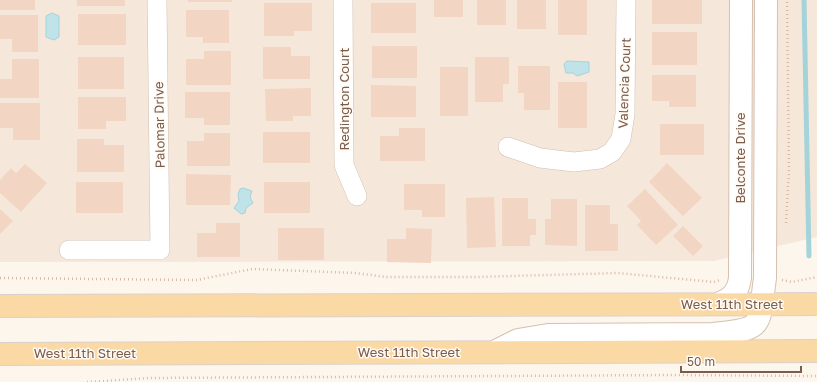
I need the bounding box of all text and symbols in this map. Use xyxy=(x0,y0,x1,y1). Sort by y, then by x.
street label: Valencia Court xyxy=(614,37,634,129)
street label: Redington Court xyxy=(336,48,352,151)
street label: Palomar Drive xyxy=(150,81,168,169)
street label: Belconte Drive xyxy=(732,112,748,204)
street label: West 11th Street xyxy=(681,296,783,312)
street label: West 11th Street xyxy=(358,344,460,360)
street label: West 11th Street xyxy=(34,345,136,361)
scale bar xyxy=(681,348,801,374)
text: 50 m xyxy=(687,354,715,369)

